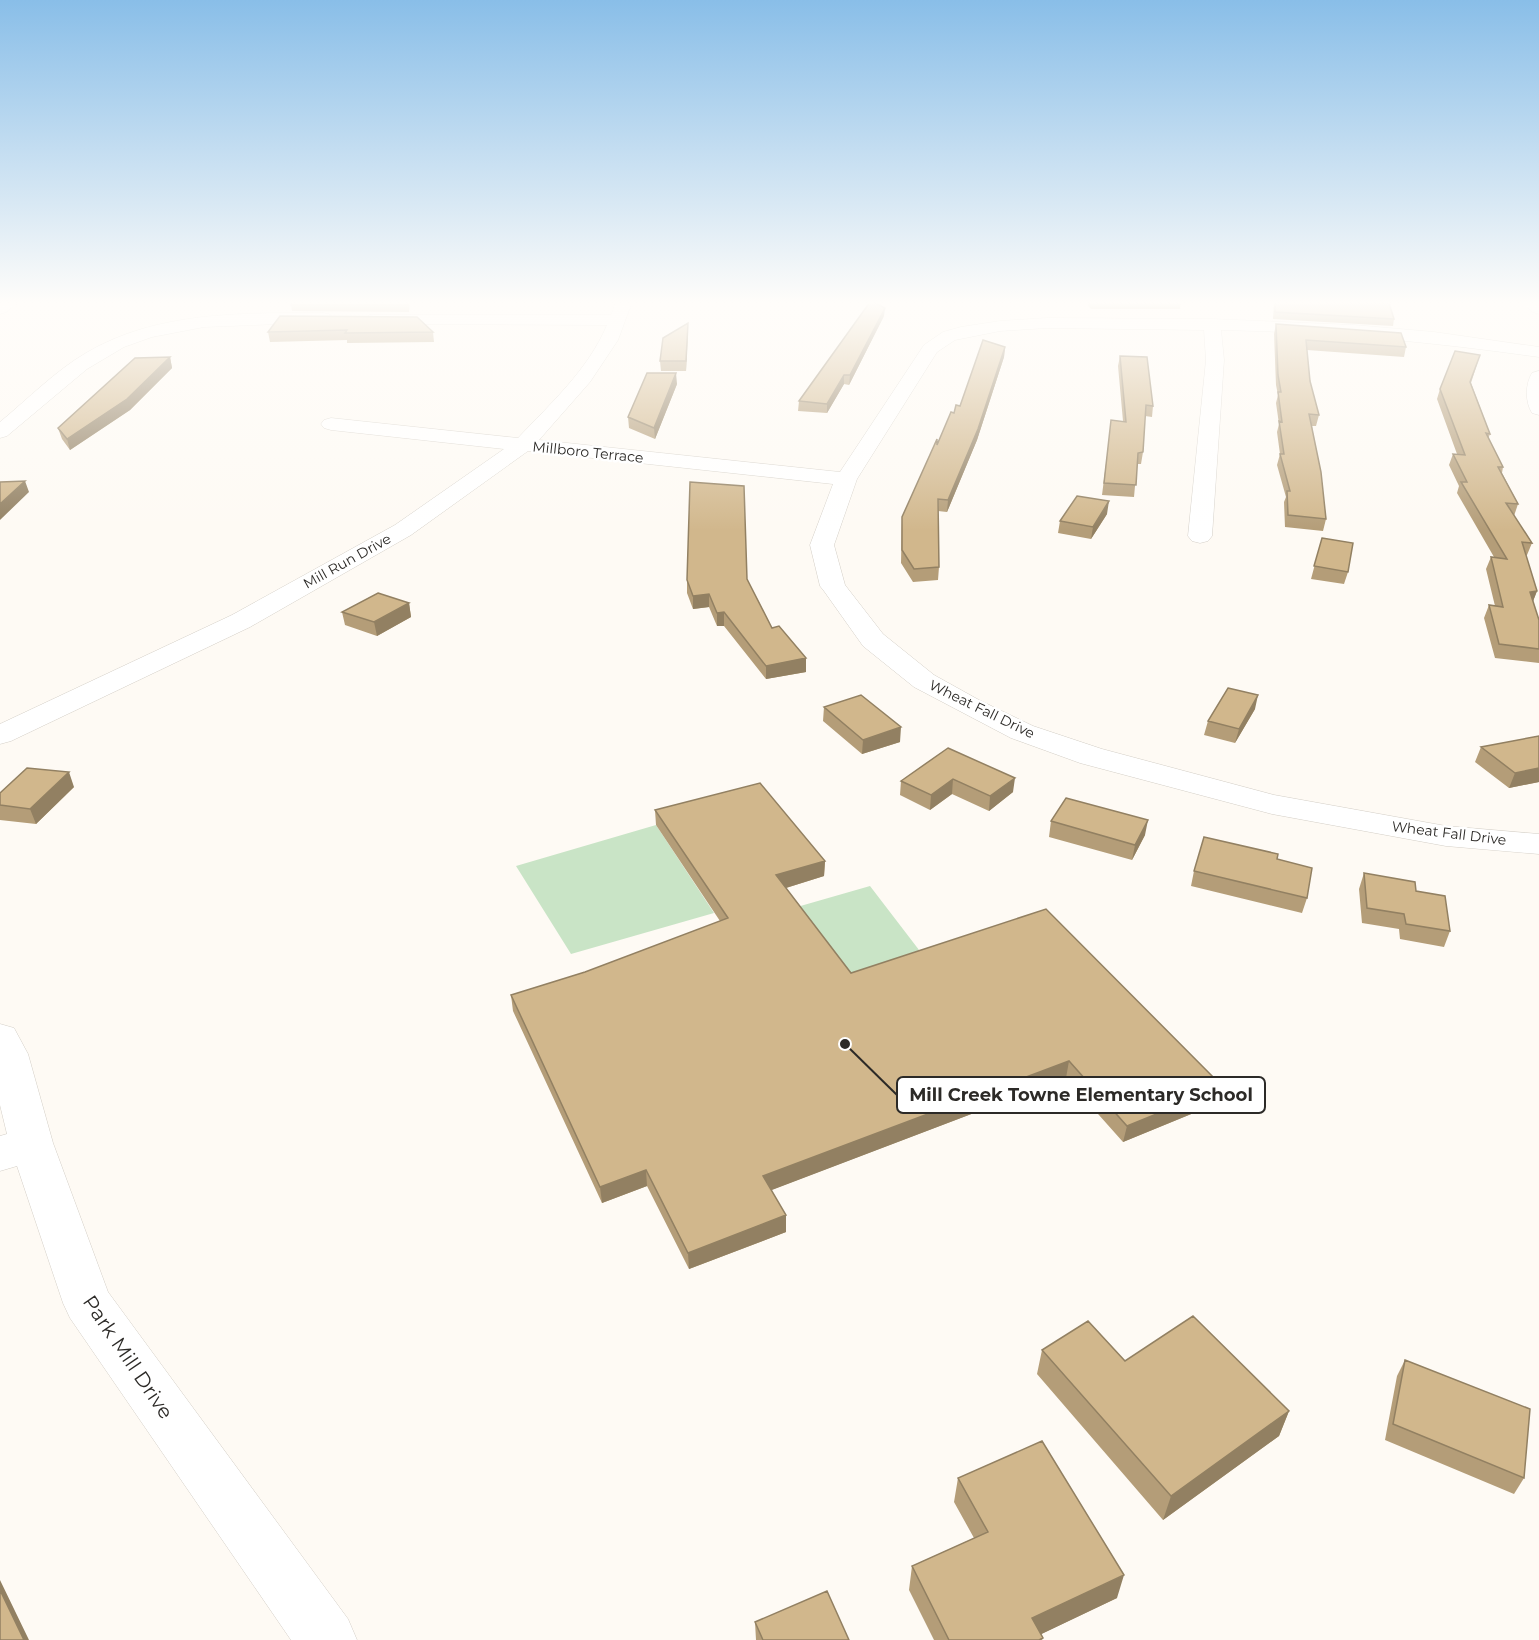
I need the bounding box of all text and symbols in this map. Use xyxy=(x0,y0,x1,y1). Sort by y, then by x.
street label: Millboro Terrace xyxy=(532,437,644,467)
street label: Mill Run Drive xyxy=(300,529,394,593)
street label: Wheat Fall Drive xyxy=(926,676,1038,742)
street label: Wheat Fall Drive xyxy=(1391,817,1507,849)
callout: Mill Creek Towne Elementary School xyxy=(897,1077,1265,1113)
text: Mill Creek Towne Elementary School xyxy=(909,1084,1253,1106)
street label: Park Mill Drive xyxy=(78,1291,178,1423)

